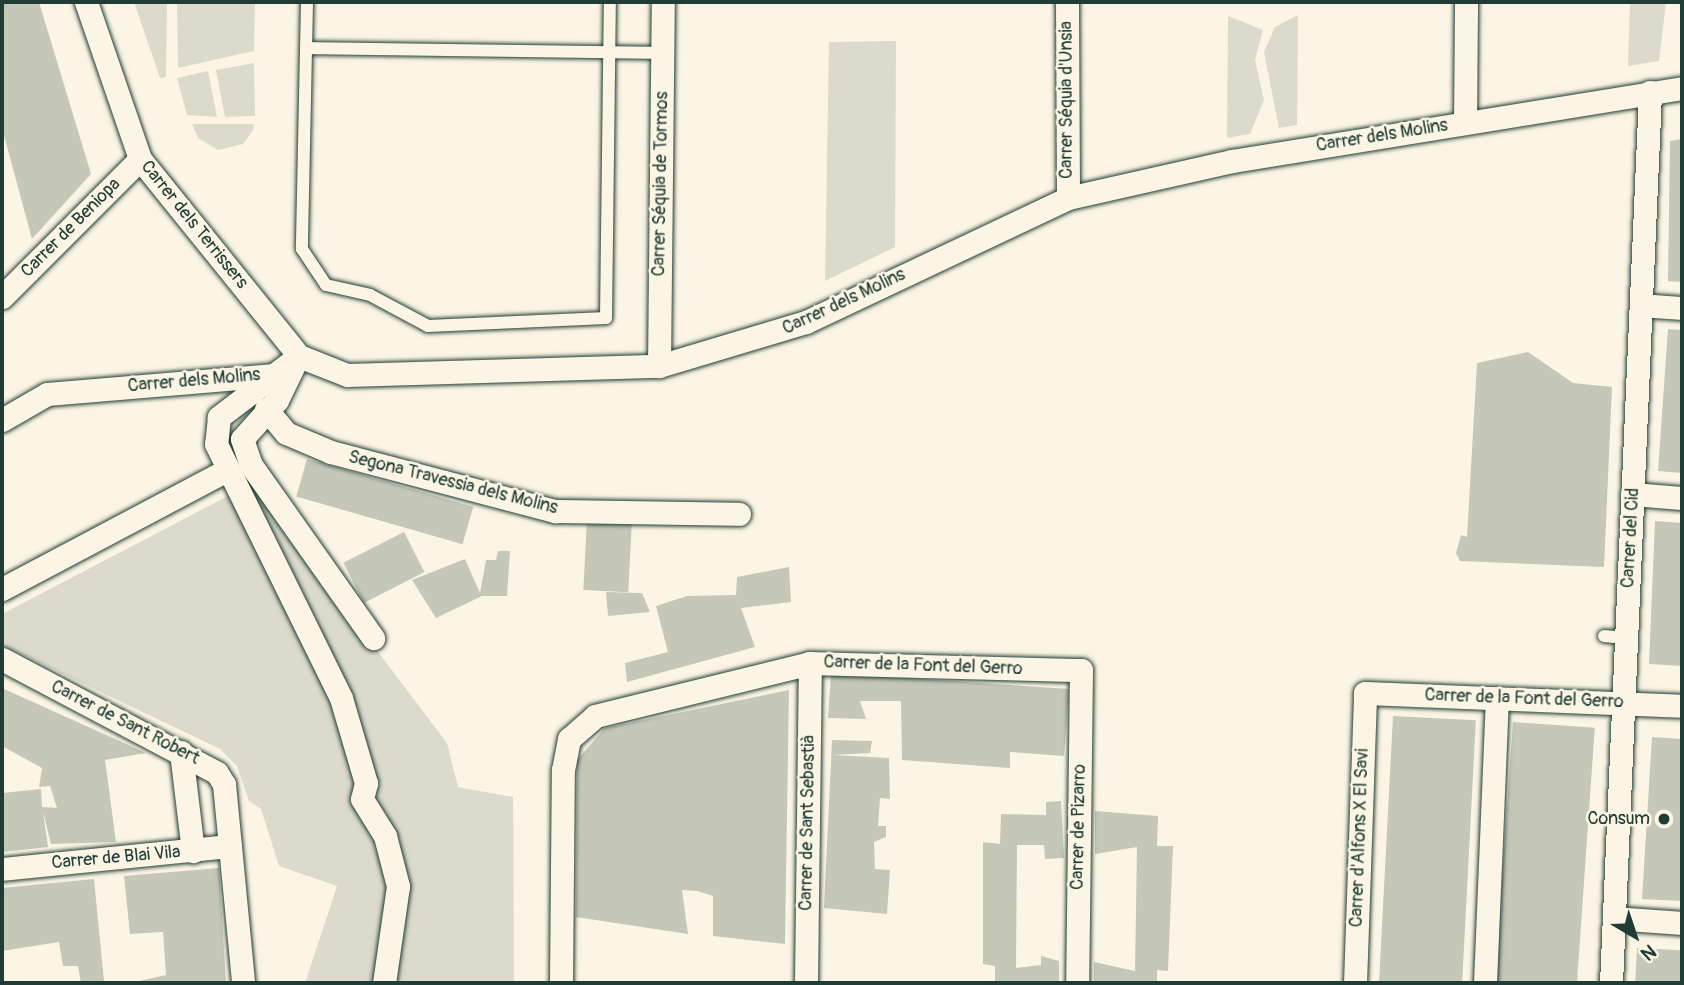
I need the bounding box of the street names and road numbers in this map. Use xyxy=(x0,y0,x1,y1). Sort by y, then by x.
street label: Carrer Séquia d'Unsia xyxy=(1056,21,1078,179)
street label: Carrer Séquia de Tormos xyxy=(649,91,673,277)
street label: Carrer dels Molins xyxy=(1315,115,1449,157)
street label: Carrer dels Terrissers xyxy=(136,157,252,293)
street label: Carrer de Beniopa xyxy=(17,174,125,282)
street label: Carrer dels Molins xyxy=(779,264,909,340)
street label: Carrer dels Molins xyxy=(127,364,261,398)
street label: Segona Travessia dels Molins xyxy=(346,447,560,519)
street label: Carrer del Cid xyxy=(1618,487,1644,589)
street label: Carrer de la Font del Gerro xyxy=(823,652,1023,680)
street label: Carrer de Sant Robert xyxy=(47,676,203,770)
street label: Carrer de la Font del Gerro xyxy=(1424,685,1624,713)
street label: Carrer de Sant Sebastià xyxy=(796,735,820,911)
street label: Carrer d'Alfons X El Savi xyxy=(1346,748,1374,928)
street label: Carrer de Pizarro xyxy=(1067,764,1091,890)
street label: Carrer de Blai Vila xyxy=(51,842,181,874)

